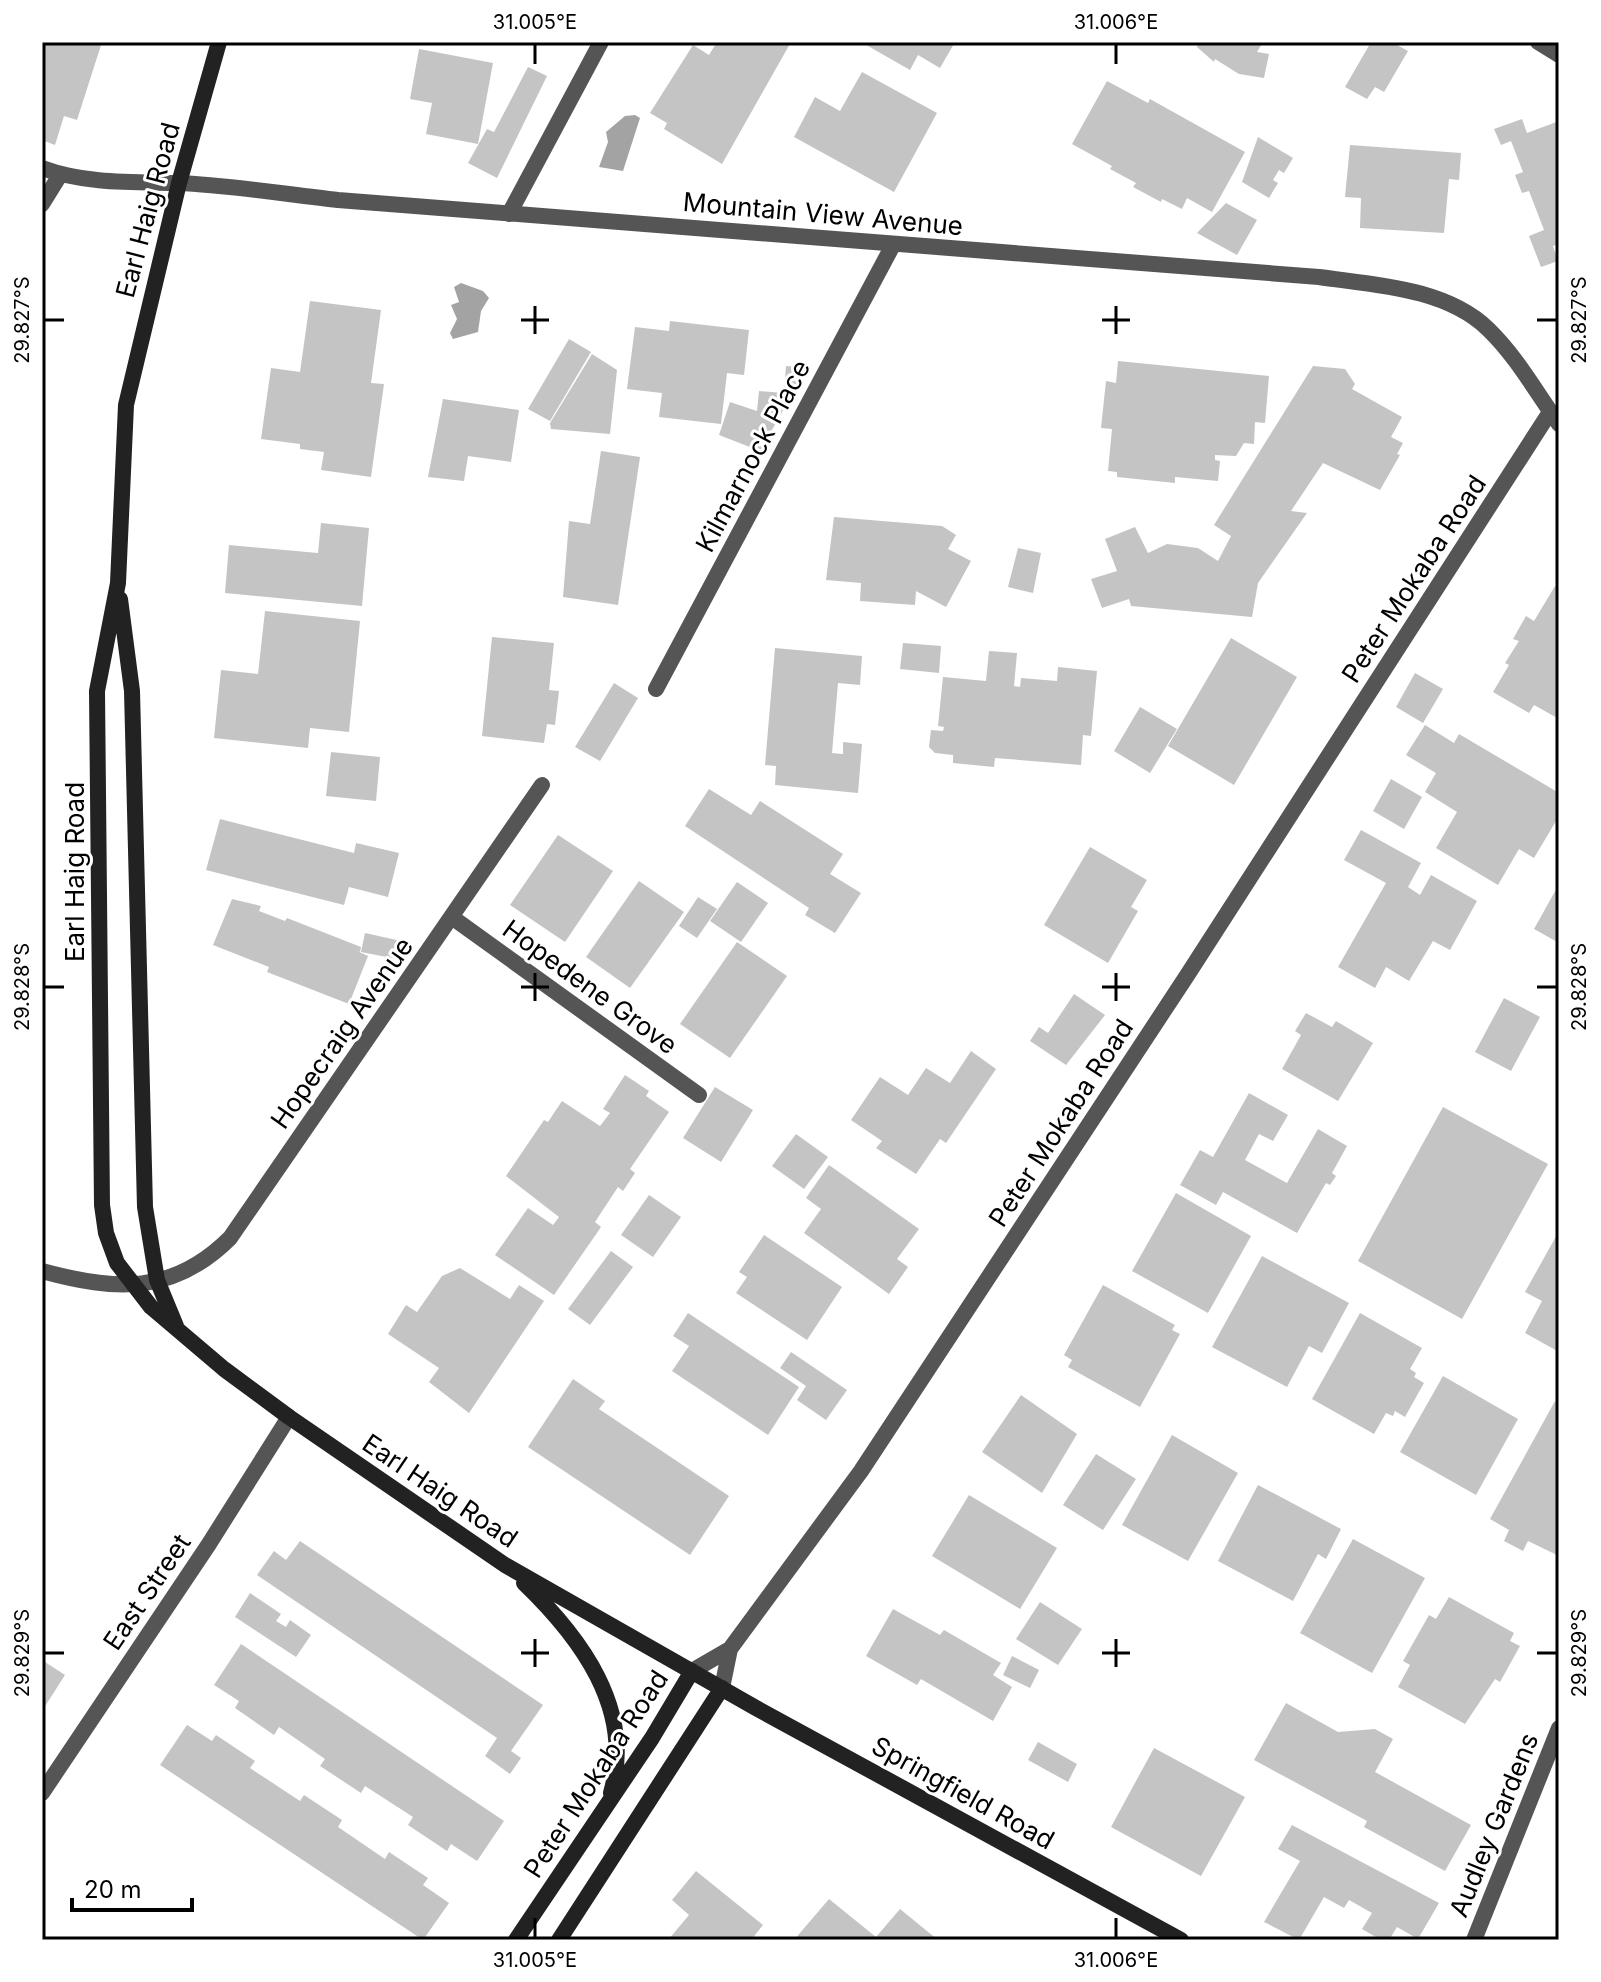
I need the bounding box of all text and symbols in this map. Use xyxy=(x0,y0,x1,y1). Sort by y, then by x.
text: 31.005°E xyxy=(493,10,577,34)
text: 31.006°E xyxy=(1074,10,1158,34)
street label: Earl Haig Road xyxy=(109,119,186,301)
street label: Mountain View Avenue xyxy=(682,186,964,241)
text: 29.827°S xyxy=(10,276,34,364)
text: 29.827°S xyxy=(1567,276,1591,364)
street label: Kilmarnock Place xyxy=(689,354,816,557)
street label: Peter Mokaba Road xyxy=(1335,469,1492,688)
street label: Earl Haig Road xyxy=(59,782,90,962)
street label: Hopedene Grove xyxy=(497,913,684,1060)
street label: Hopecraig Avenue xyxy=(264,931,419,1134)
text: 29.828°S xyxy=(10,943,34,1031)
text: 29.828°S xyxy=(1567,943,1591,1031)
street label: Peter Mokaba Road xyxy=(982,1013,1139,1232)
street label: Earl Haig Road xyxy=(357,1427,524,1554)
street label: East Street xyxy=(97,1528,197,1656)
text: 29.829°S xyxy=(10,1609,34,1697)
text: 29.829°S xyxy=(1567,1609,1591,1697)
street label: Peter Mokaba Road xyxy=(517,1664,674,1883)
street label: Audley Gardens xyxy=(1443,1728,1545,1921)
street label: Springfield Road xyxy=(867,1730,1060,1856)
scale bar xyxy=(72,1862,192,1912)
text: 20 m xyxy=(84,1875,142,1904)
text: 31.005°E xyxy=(493,1948,577,1972)
text: 31.006°E xyxy=(1074,1948,1158,1972)

